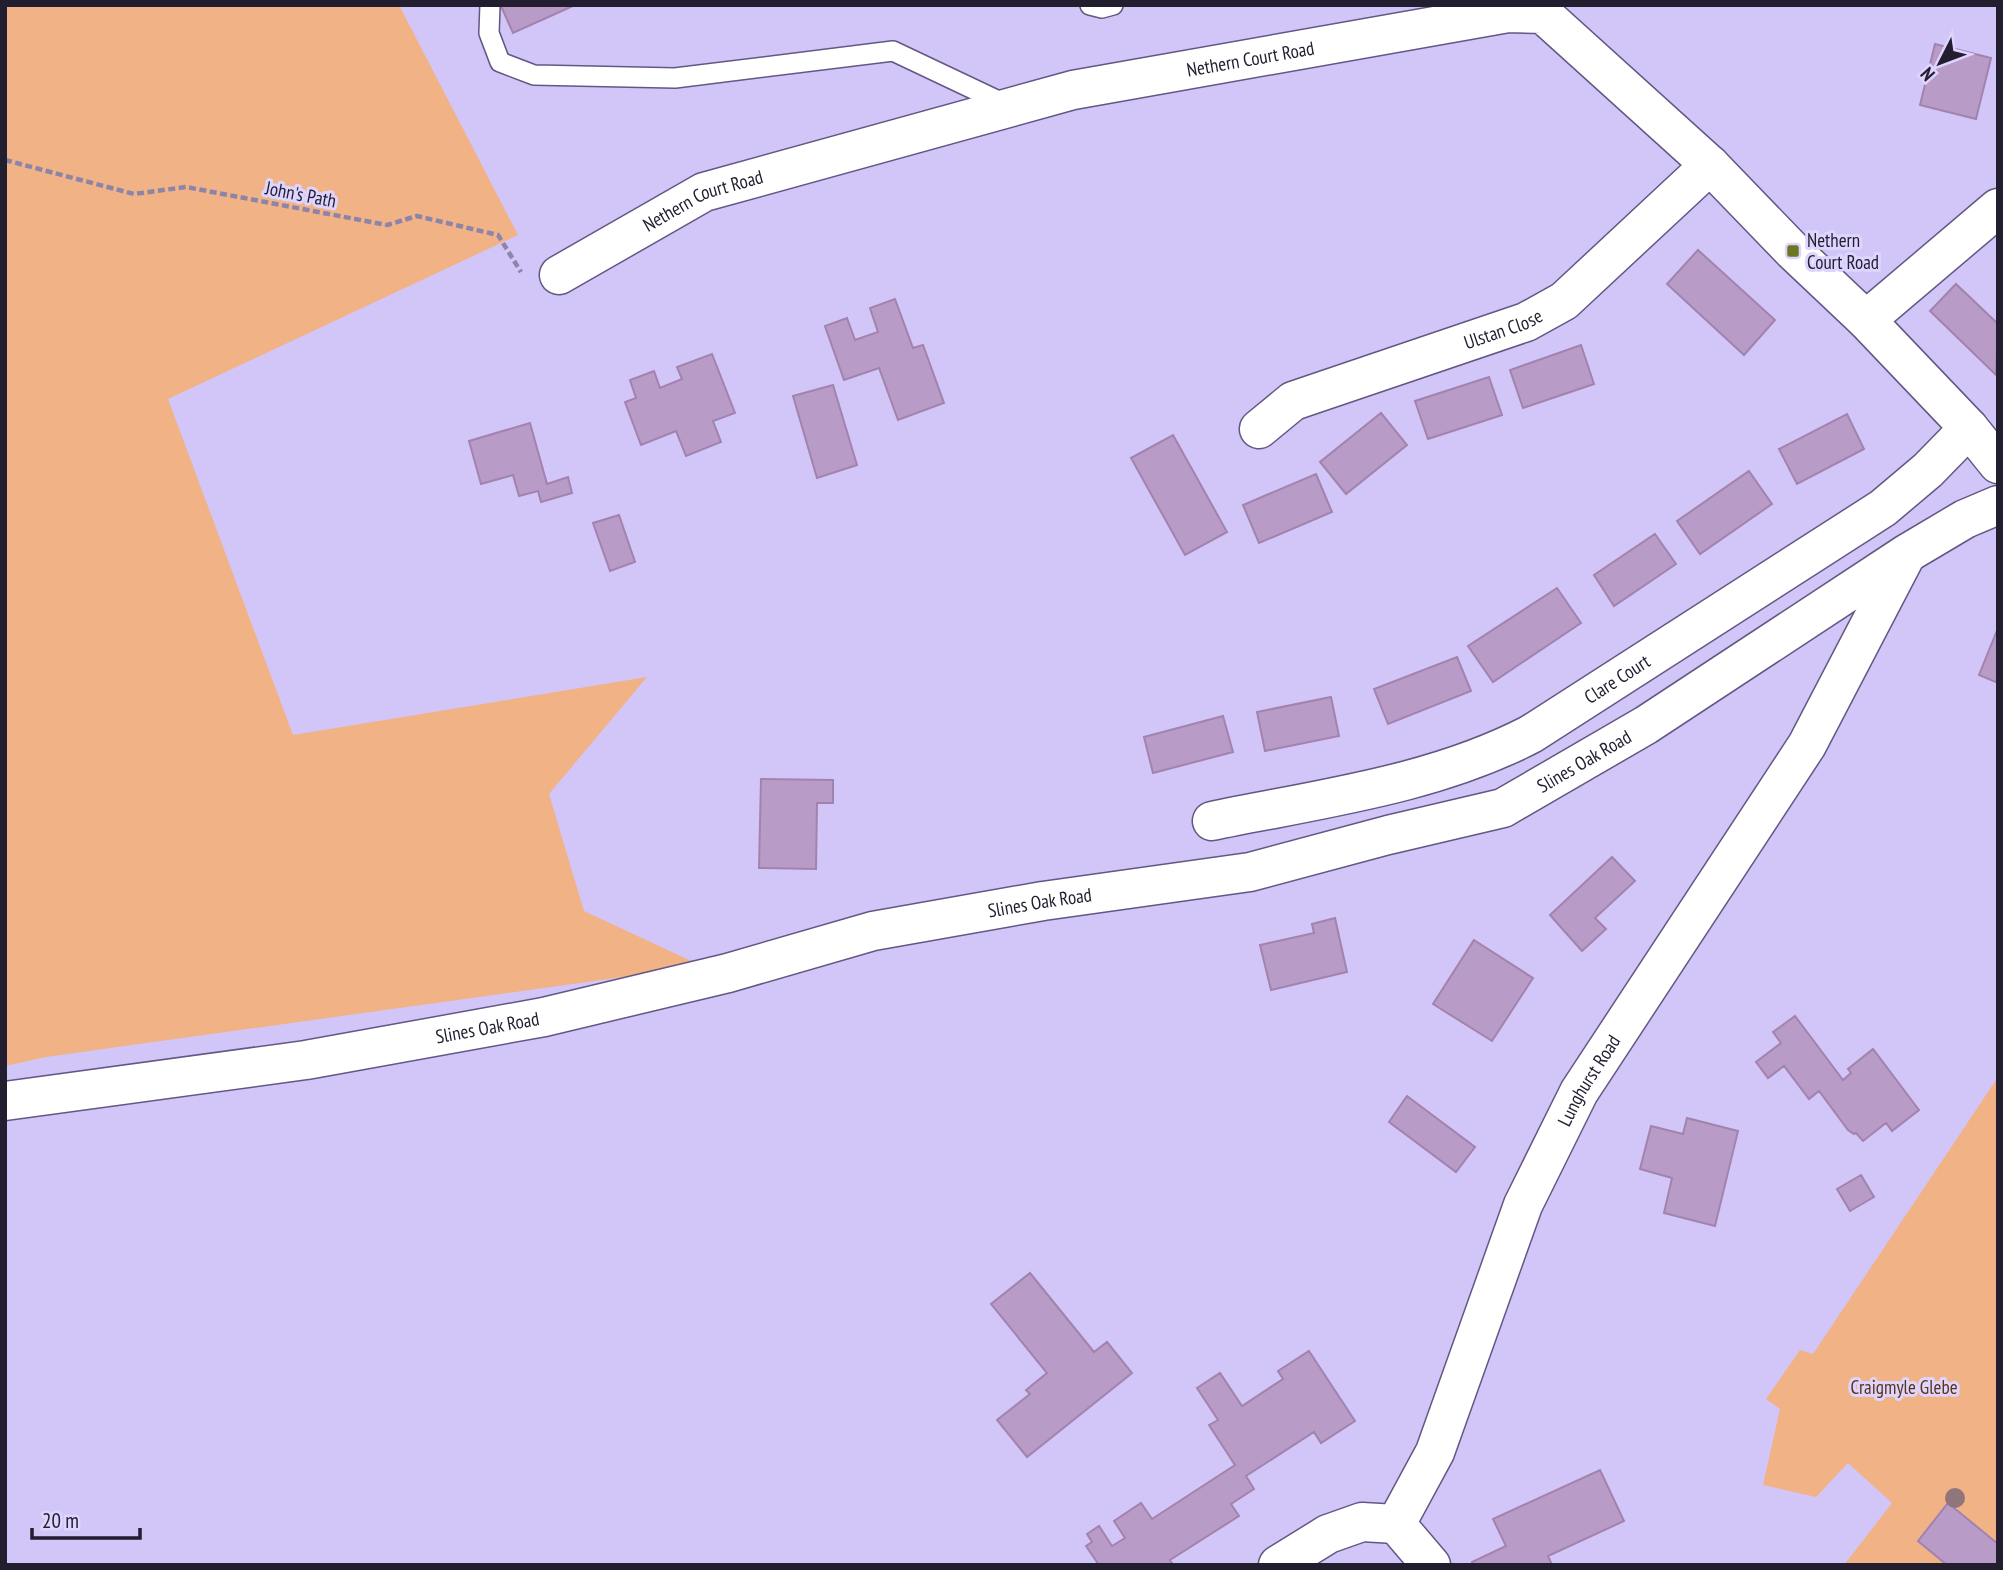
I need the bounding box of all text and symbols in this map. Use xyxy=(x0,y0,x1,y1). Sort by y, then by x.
north arrow xyxy=(1905,28,1975,98)
street label: Nethern Court Road xyxy=(1185,36,1316,82)
text: N xyxy=(1915,63,1940,86)
street label: Nethern Court Road xyxy=(638,164,766,237)
street label: John's Path xyxy=(263,175,338,213)
place label: Nethern Court Road xyxy=(1807,228,1879,274)
marker: Nethern Court Road xyxy=(1785,243,1801,259)
street label: Ulstan Close xyxy=(1461,303,1547,354)
street label: Clare Court xyxy=(1580,648,1655,709)
street label: Slines Oak Road xyxy=(1533,724,1635,798)
street label: Slines Oak Road xyxy=(986,882,1093,923)
street label: Slines Oak Road xyxy=(434,1006,541,1048)
street label: Lunghurst Road xyxy=(1552,1030,1625,1130)
park label: Craigmyle Glebe xyxy=(1850,1375,1958,1399)
scale bar xyxy=(32,1496,140,1540)
text: 20 m xyxy=(42,1507,79,1534)

